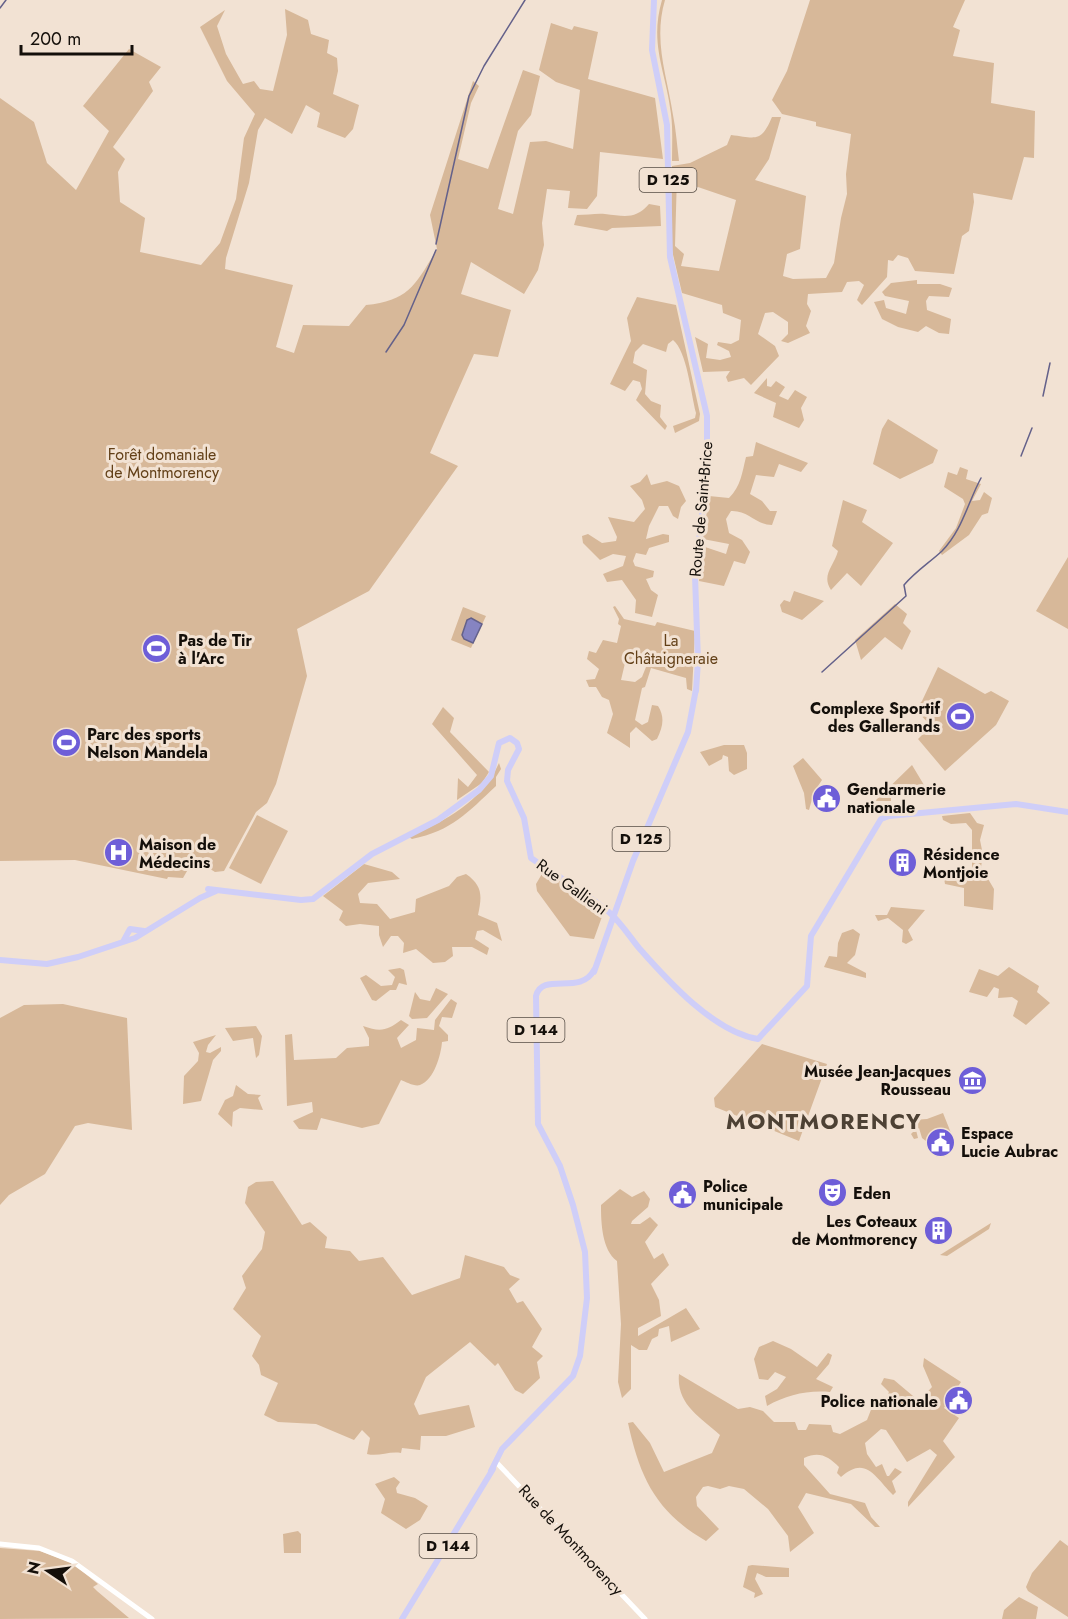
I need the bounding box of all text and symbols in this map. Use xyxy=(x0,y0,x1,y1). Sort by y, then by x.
scale bar xyxy=(21,18,132,56)
text: 200 m xyxy=(30,26,81,52)
road number: D 125 xyxy=(640,168,696,192)
street label: Route de Saint-Brice xyxy=(684,440,718,578)
park label: Forêt domaniale de Montmorency xyxy=(105,443,220,484)
place label: Pas de Tir à l'Arc xyxy=(178,629,252,670)
park label: La Châtaigneraie xyxy=(624,629,718,670)
sports icon: Pas de Tir à l'Arc xyxy=(141,633,173,665)
place label: Complexe Sportif des Gallerands xyxy=(810,697,941,738)
sports icon: Complexe Sportif des Gallerands xyxy=(945,701,977,733)
place label: Parc des sports Nelson Mandela xyxy=(87,723,208,764)
sports icon: Parc des sports Nelson Mandela xyxy=(50,727,82,759)
place label: Gendarmerie nationale xyxy=(847,778,946,819)
public building icon: Gendarmerie nationale xyxy=(810,782,842,814)
road number: D 125 xyxy=(612,827,670,851)
place label: Maison de Médecins xyxy=(139,833,216,874)
hospital icon: Maison de Médecins xyxy=(102,837,134,869)
place label: Résidence Montjoie xyxy=(923,843,1000,884)
building icon: Résidence Montjoie xyxy=(886,847,918,879)
street label: Rue Gallieni xyxy=(532,853,612,921)
road number: D 144 xyxy=(508,1018,564,1042)
place label: Musée Jean-Jacques Rousseau xyxy=(804,1060,951,1101)
museum icon: Musée Jean-Jacques Rousseau xyxy=(956,1064,988,1096)
district label: MONTMORENCY xyxy=(726,1105,922,1137)
place label: Espace Lucie Aubrac xyxy=(961,1122,1058,1163)
public building icon: Espace Lucie Aubrac xyxy=(924,1126,956,1158)
place label: Police municipale xyxy=(703,1175,783,1216)
theatre icon: Eden xyxy=(816,1177,848,1209)
public building icon: Police municipale xyxy=(666,1179,698,1211)
place label: Eden xyxy=(853,1182,891,1205)
place label: Les Coteaux de Montmorency xyxy=(792,1210,918,1251)
building icon: Les Coteaux de Montmorency xyxy=(922,1214,954,1246)
public building icon: Police nationale xyxy=(943,1385,975,1417)
place label: Police nationale xyxy=(820,1390,938,1413)
street label: Rue de Montmorency xyxy=(513,1479,629,1601)
road number: D 144 xyxy=(420,1534,476,1558)
north arrow xyxy=(18,1541,78,1601)
text: N xyxy=(21,1559,47,1577)

